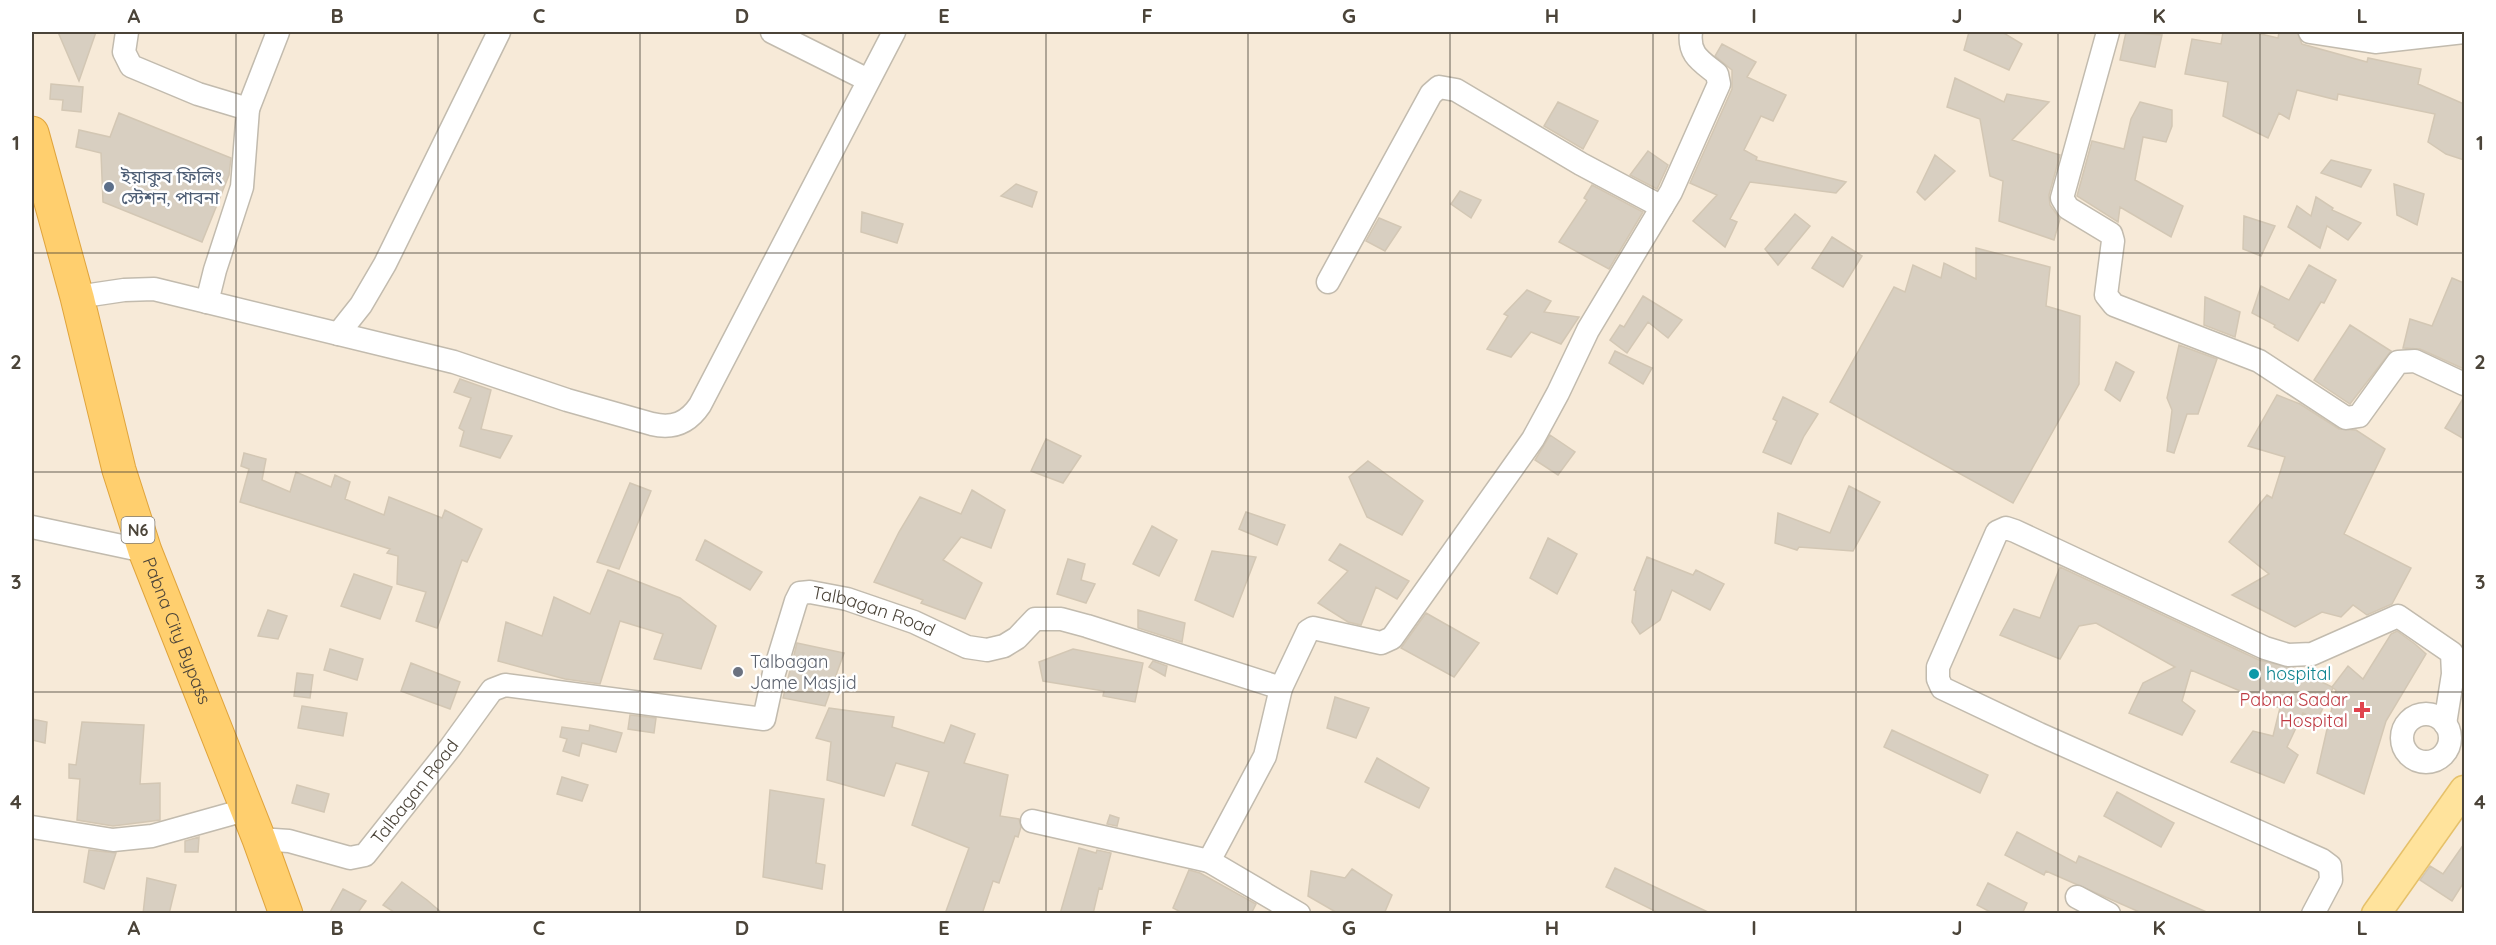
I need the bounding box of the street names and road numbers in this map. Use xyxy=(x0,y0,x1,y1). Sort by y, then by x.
road number: N6 xyxy=(122,517,154,543)
street label: Pabna City Bypass xyxy=(138,554,217,708)
street label: Talbagan Road xyxy=(810,581,939,641)
street label: Talbagan Road xyxy=(366,735,463,849)

